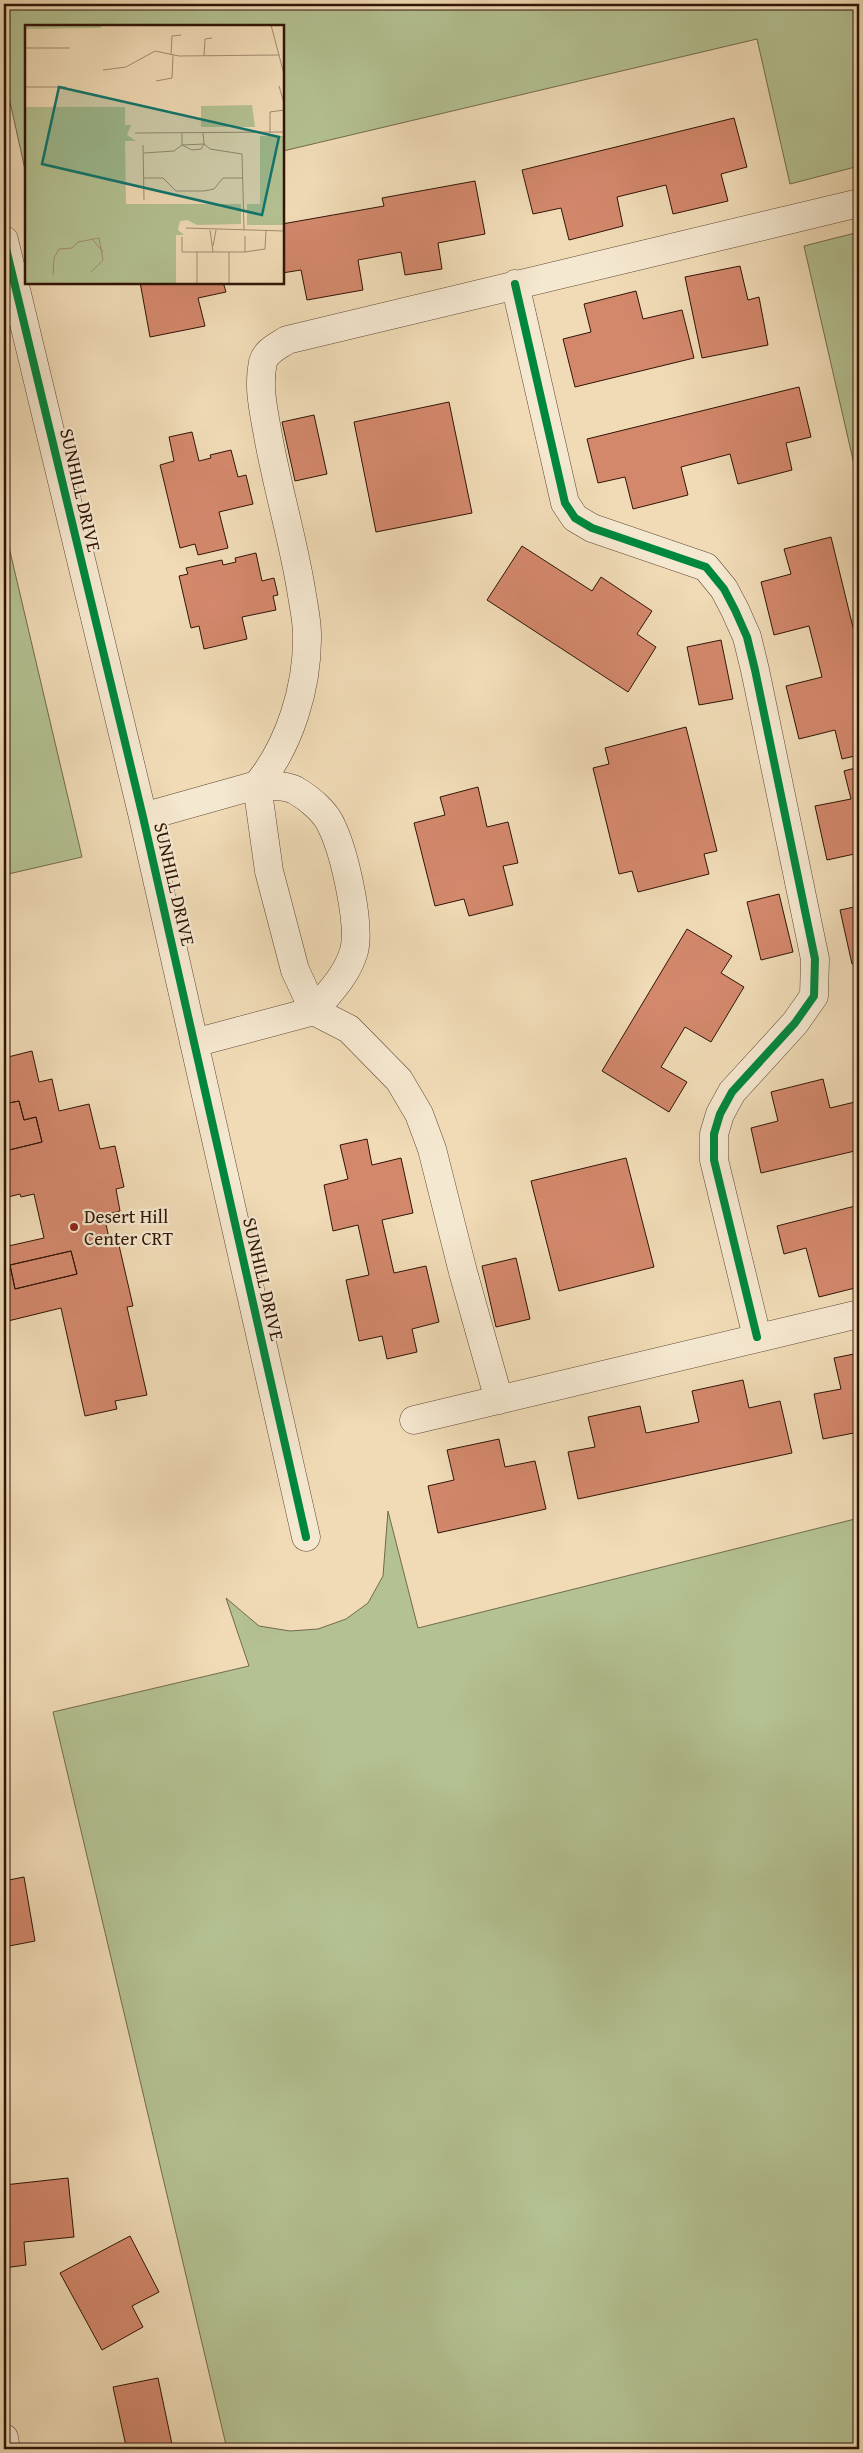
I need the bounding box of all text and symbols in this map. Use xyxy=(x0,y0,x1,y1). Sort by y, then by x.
inset map xyxy=(25,25,284,284)
street label: SUNHILL DRIVE xyxy=(53,426,109,555)
street label: SUNHILL DRIVE xyxy=(147,820,203,949)
place label: Desert Hill Center CRT xyxy=(84,1202,173,1252)
street label: SUNHILL DRIVE xyxy=(236,1215,292,1344)
marker: Desert Hill Center CRT xyxy=(68,1221,80,1233)

